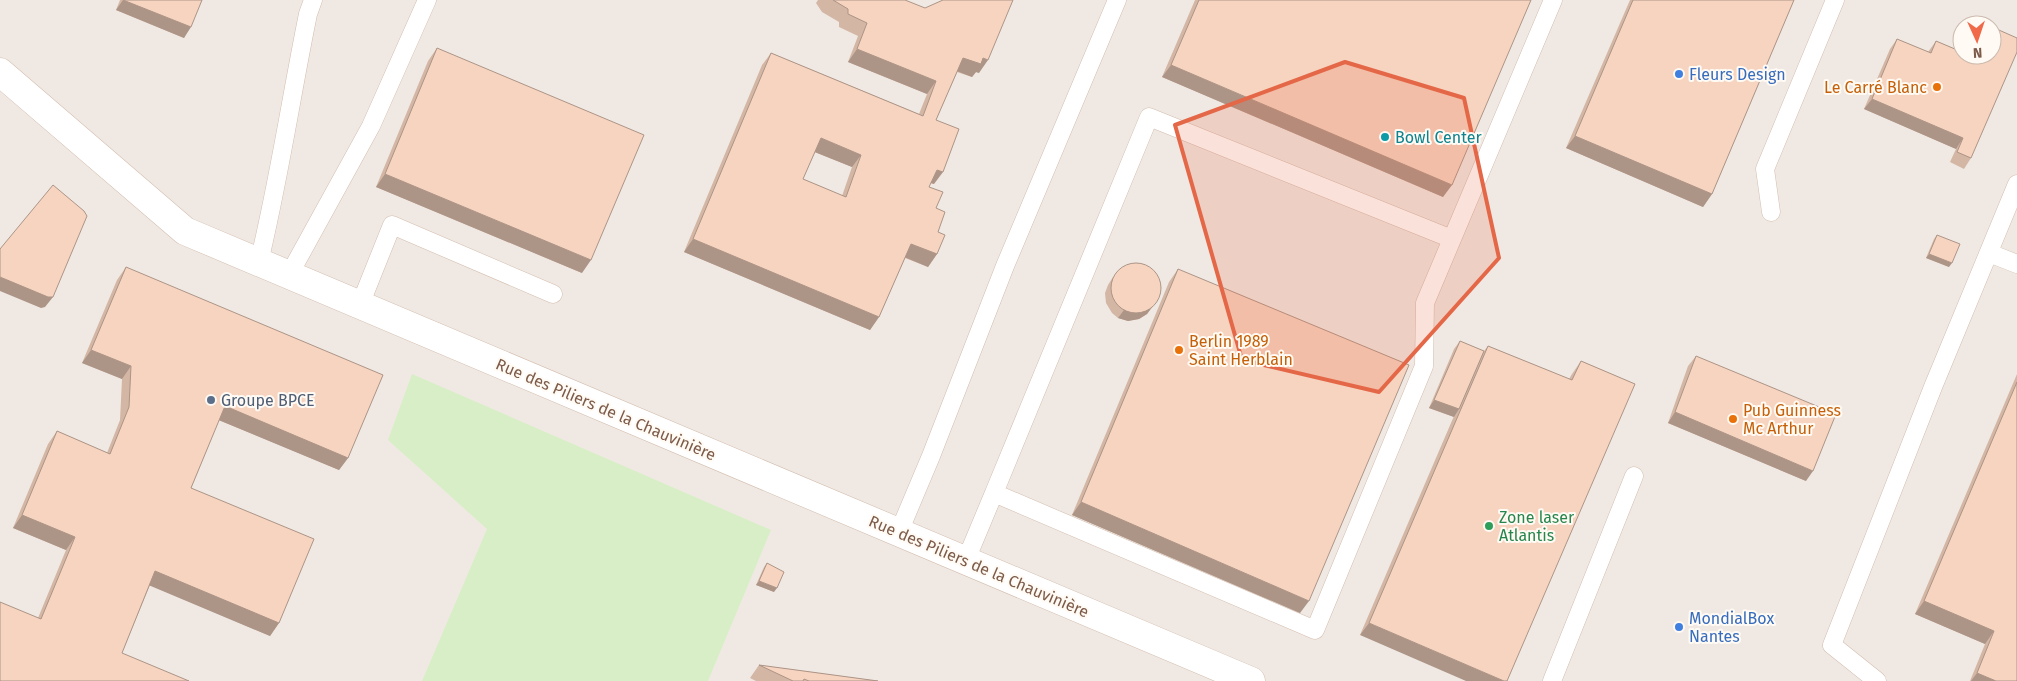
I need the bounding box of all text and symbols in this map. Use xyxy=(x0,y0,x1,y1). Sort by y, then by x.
north arrow xyxy=(1952,15,2002,65)
text: N xyxy=(1973,44,1983,61)
place label: Fleurs Design xyxy=(1689,65,1786,84)
marker: Fleurs Design xyxy=(1673,68,1685,80)
place label: Le Carré Blanc xyxy=(1824,78,1927,97)
marker: Le Carré Blanc xyxy=(1931,81,1943,93)
place label: Bowl Center xyxy=(1395,128,1482,147)
marker: Bowl Center xyxy=(1379,131,1391,143)
place label: Berlin 1989 Saint Herblain xyxy=(1189,332,1293,369)
marker: Berlin 1989 Saint Herblain xyxy=(1173,344,1185,356)
street label: Rue des Piliers de la Chauvinière xyxy=(493,354,719,465)
place label: Groupe BPCE xyxy=(221,391,314,410)
marker: Groupe BPCE xyxy=(205,394,217,406)
place label: Pub Guinness Mc Arthur xyxy=(1743,401,1841,438)
marker: Pub Guinness Mc Arthur xyxy=(1727,413,1739,425)
place label: Zone laser Atlantis xyxy=(1499,508,1575,545)
street label: Rue des Piliers de la Chauvinière xyxy=(866,511,1092,622)
marker: Zone laser Atlantis xyxy=(1483,520,1495,532)
place label: MondialBox Nantes xyxy=(1689,609,1774,646)
marker: MondialBox Nantes xyxy=(1673,621,1685,633)

